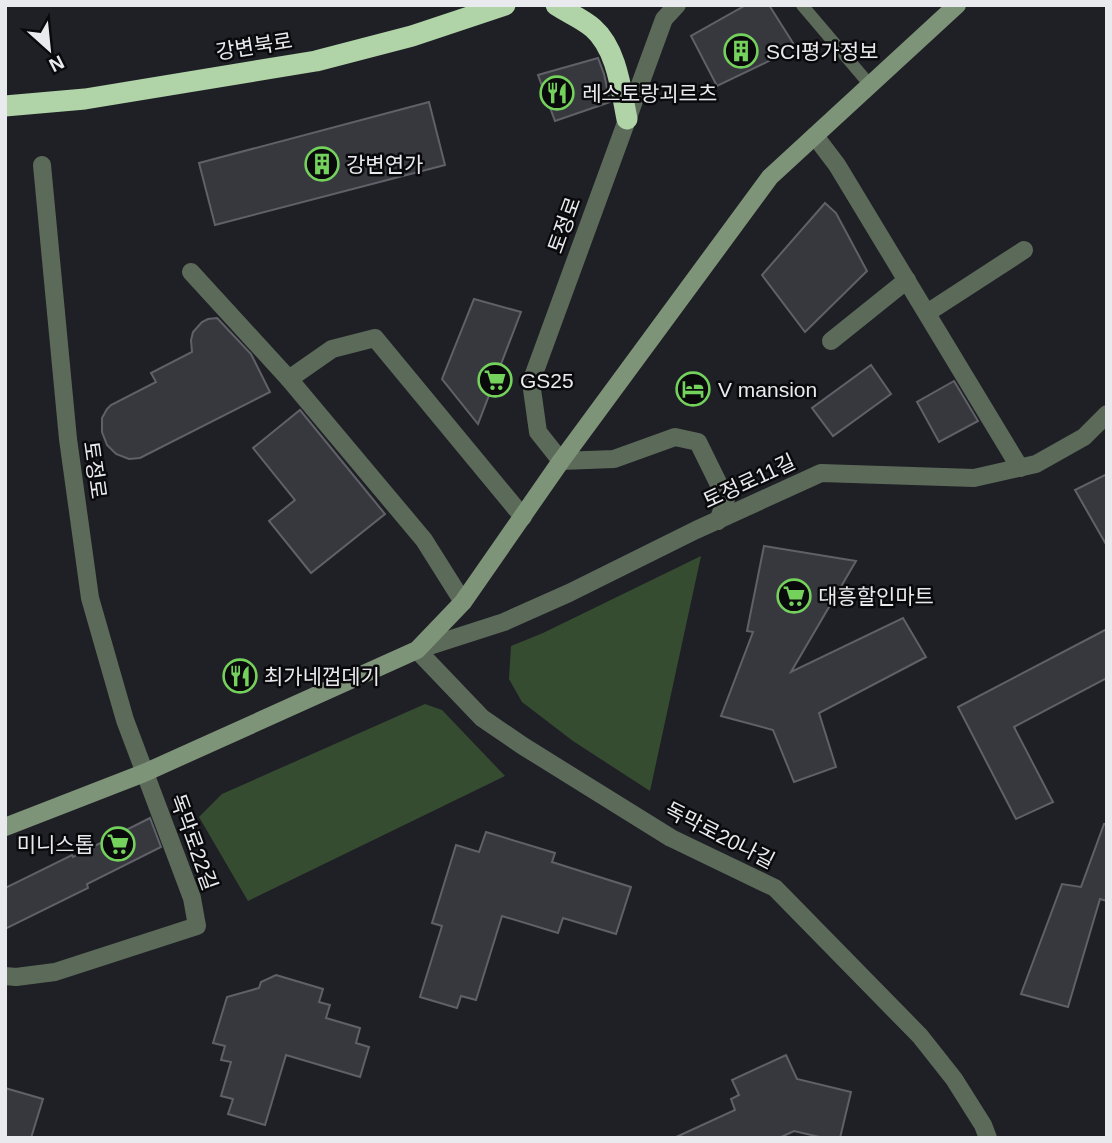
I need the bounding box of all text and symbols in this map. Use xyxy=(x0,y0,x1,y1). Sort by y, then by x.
north arrow xyxy=(14,14,84,84)
street label: 강변북로 xyxy=(214,29,294,63)
building icon: SCI평가정보 xyxy=(722,32,760,70)
place label: SCI평가정보 xyxy=(766,40,878,63)
text: N xyxy=(46,51,67,76)
restaurant icon: 레스토랑괴르츠 xyxy=(538,74,576,112)
place label: 레스토랑괴르츠 xyxy=(582,82,717,105)
building icon: 강변연가 xyxy=(303,145,341,183)
place label: 강변연가 xyxy=(346,153,423,176)
street label: 토정로 xyxy=(543,194,585,256)
supermarket icon: GS25 xyxy=(476,361,514,399)
place label: GS25 xyxy=(520,369,574,392)
hotel icon: V mansion xyxy=(674,370,712,408)
place label: V mansion xyxy=(718,378,817,401)
street label: 토정로 xyxy=(80,440,110,500)
street label: 토정로11길 xyxy=(699,450,799,512)
supermarket icon: 대흥할인마트 xyxy=(775,577,813,615)
place label: 대흥할인마트 xyxy=(818,585,934,608)
restaurant icon: 최가네껍데기 xyxy=(221,657,259,695)
place label: 최가네껍데기 xyxy=(264,665,380,688)
street label: 독막로22길 xyxy=(166,791,222,893)
street label: 독막로20나길 xyxy=(661,798,779,872)
supermarket icon: 미니스톱 xyxy=(99,825,137,863)
place label: 미니스톱 xyxy=(17,833,94,856)

